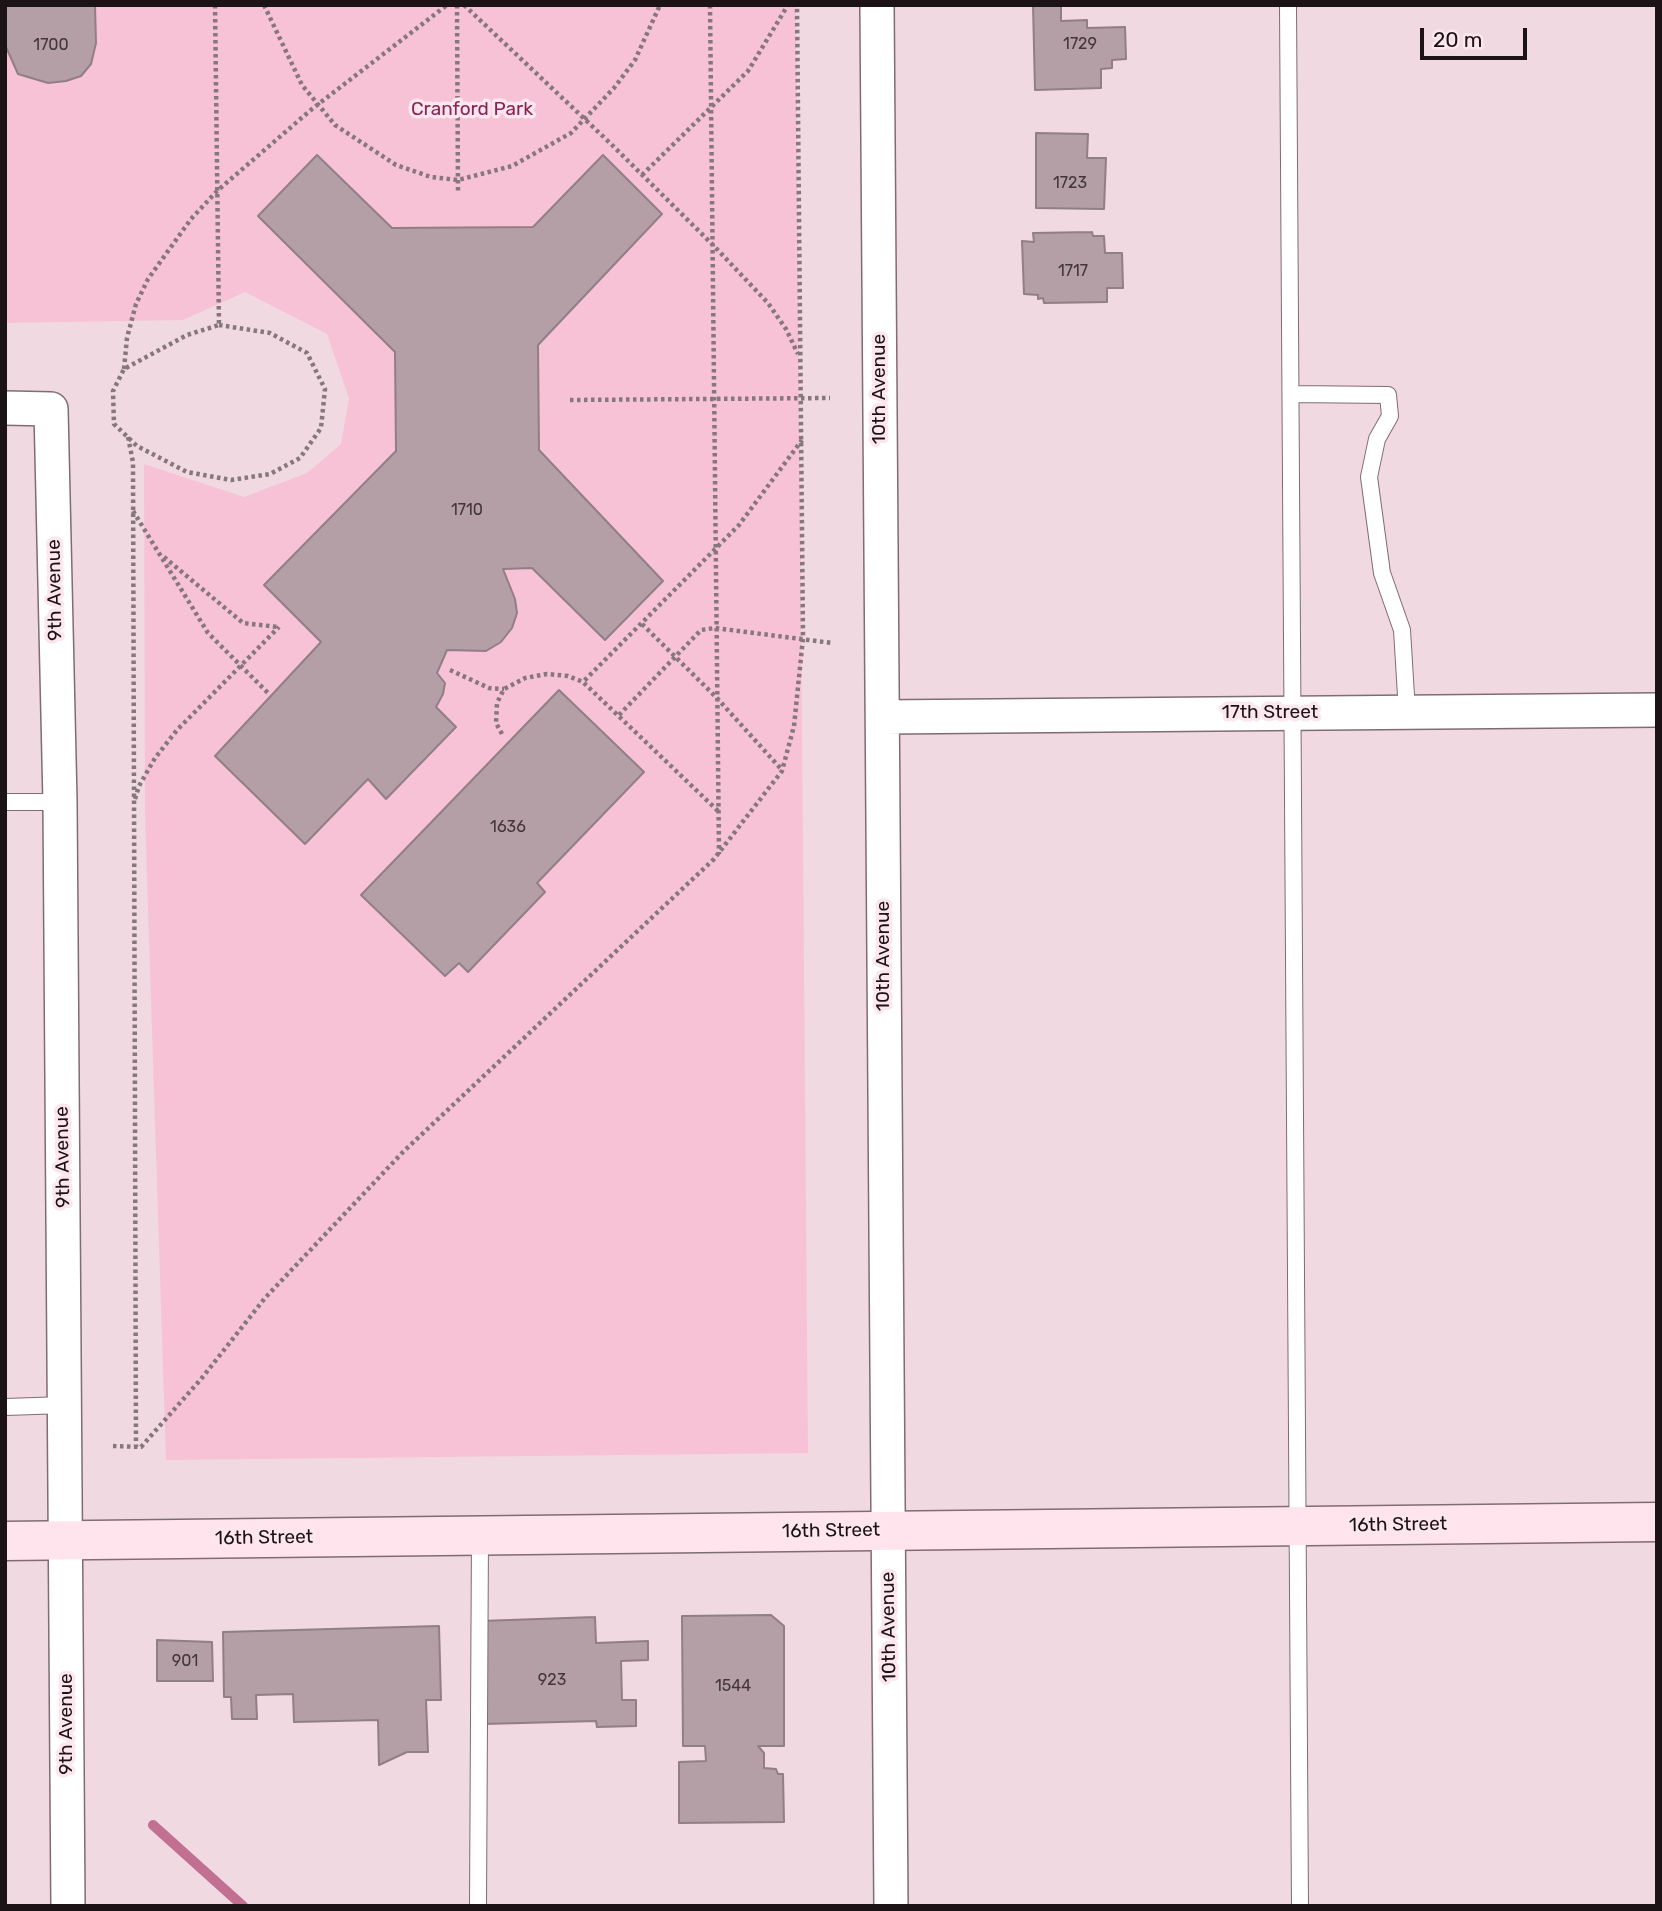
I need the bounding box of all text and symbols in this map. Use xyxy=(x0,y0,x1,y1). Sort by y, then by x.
scale bar xyxy=(1424,14,1531,58)
text: 20 m xyxy=(1433,27,1482,52)
house number: 1729 xyxy=(1063,34,1097,54)
house number: 1700 xyxy=(33,35,69,55)
park label: Cranford Park xyxy=(411,99,533,121)
house number: 1723 xyxy=(1053,173,1087,193)
house number: 1717 xyxy=(1058,261,1088,281)
street label: 10th Avenue xyxy=(869,334,891,444)
house number: 1710 xyxy=(451,500,483,520)
street label: 9th Avenue xyxy=(43,539,67,641)
street label: 17th Street xyxy=(1222,702,1318,724)
house number: 1636 xyxy=(490,817,526,837)
street label: 10th Avenue xyxy=(873,901,895,1011)
street label: 9th Avenue xyxy=(51,1106,75,1208)
street label: 16th Street xyxy=(1349,1513,1447,1537)
street label: 16th Street xyxy=(782,1519,880,1543)
street label: 16th Street xyxy=(215,1526,313,1550)
street label: 10th Avenue xyxy=(877,1572,901,1682)
house number: 901 xyxy=(172,1651,198,1671)
house number: 923 xyxy=(538,1670,566,1690)
street label: 9th Avenue xyxy=(56,1673,78,1775)
house number: 1544 xyxy=(715,1676,751,1696)

